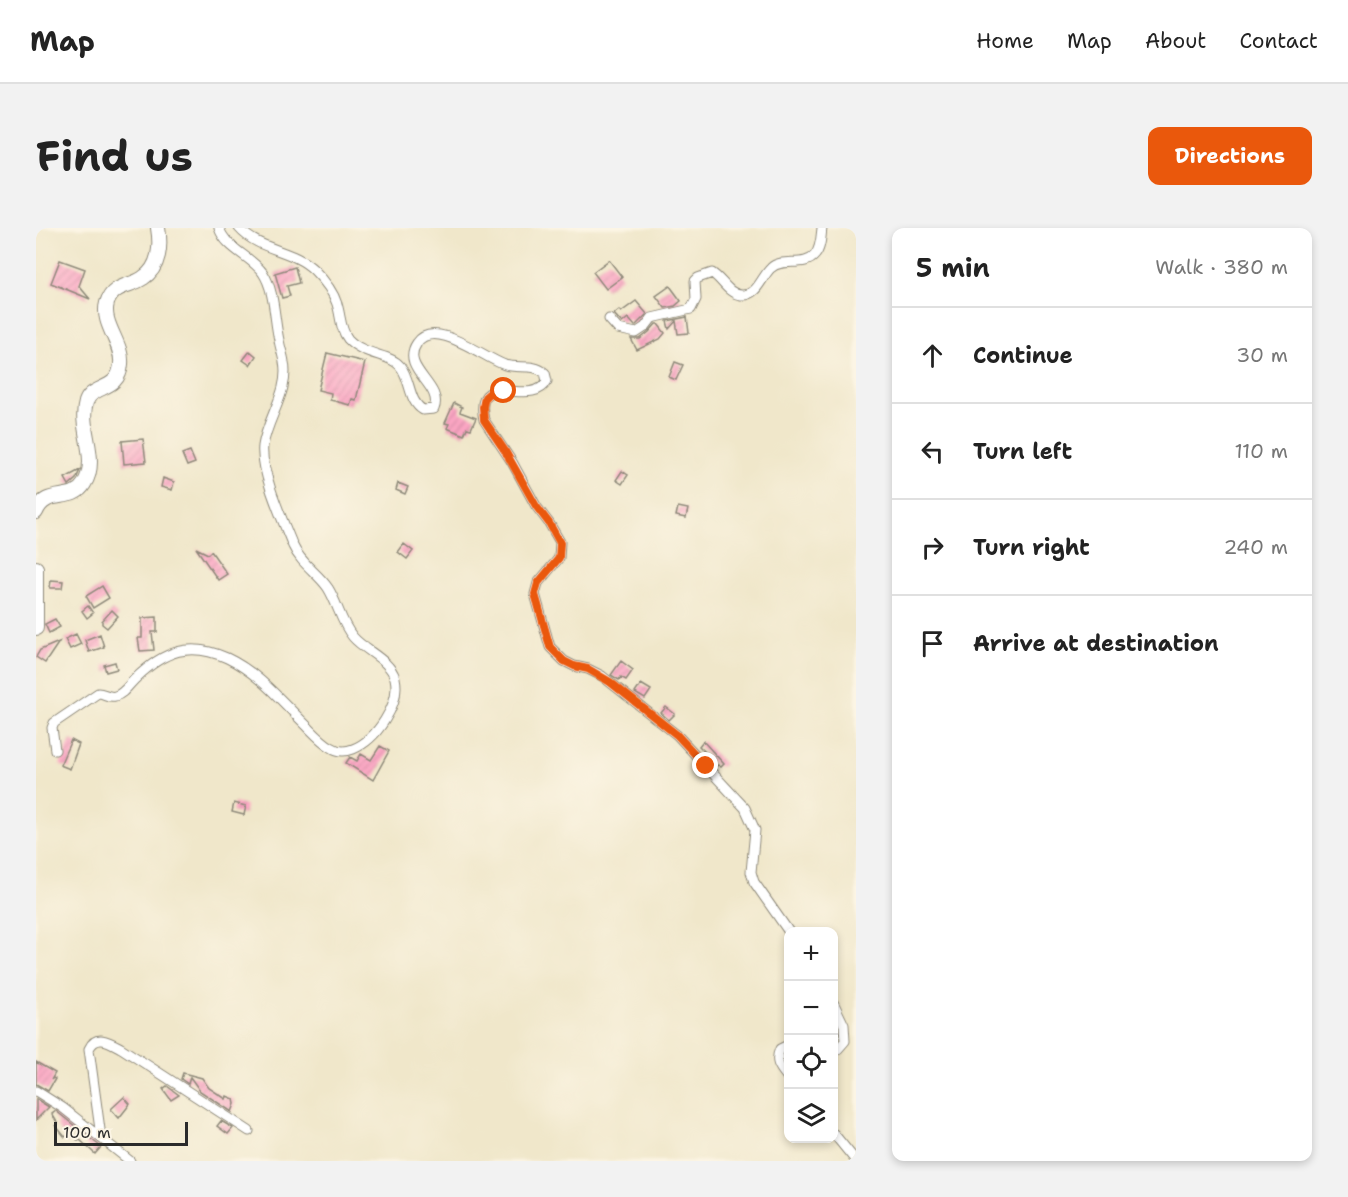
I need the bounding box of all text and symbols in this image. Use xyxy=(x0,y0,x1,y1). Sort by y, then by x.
text: Map xyxy=(30,22,95,60)
text: Home xyxy=(976,27,1034,55)
text: Map xyxy=(1067,27,1112,55)
text: About xyxy=(1145,27,1206,55)
text: Contact xyxy=(1239,27,1318,55)
button: Directions xyxy=(1148,127,1312,185)
text: Find us xyxy=(36,128,193,184)
text: 5 min xyxy=(916,250,990,285)
text: Walk · 380 m xyxy=(1155,254,1288,280)
icon: ahead xyxy=(916,339,949,372)
text: Continue xyxy=(973,341,1073,370)
text: 30 m xyxy=(1236,342,1288,368)
route start xyxy=(490,377,516,403)
icon: left xyxy=(916,435,949,468)
text: Turn left xyxy=(973,437,1072,466)
text: 110 m xyxy=(1234,438,1288,464)
icon: right xyxy=(916,531,949,564)
text: Turn right xyxy=(973,533,1090,562)
text: 240 m xyxy=(1223,534,1288,560)
icon: arrive xyxy=(916,627,949,660)
text: Arrive at destination xyxy=(973,629,1219,658)
route end xyxy=(692,752,718,778)
map controls xyxy=(784,927,838,1143)
button: + xyxy=(784,927,838,981)
button: − xyxy=(784,981,838,1035)
button: locate xyxy=(784,1035,838,1089)
button: layers xyxy=(784,1089,838,1143)
scale bar xyxy=(54,1119,188,1146)
text: 100 m xyxy=(63,1122,111,1143)

